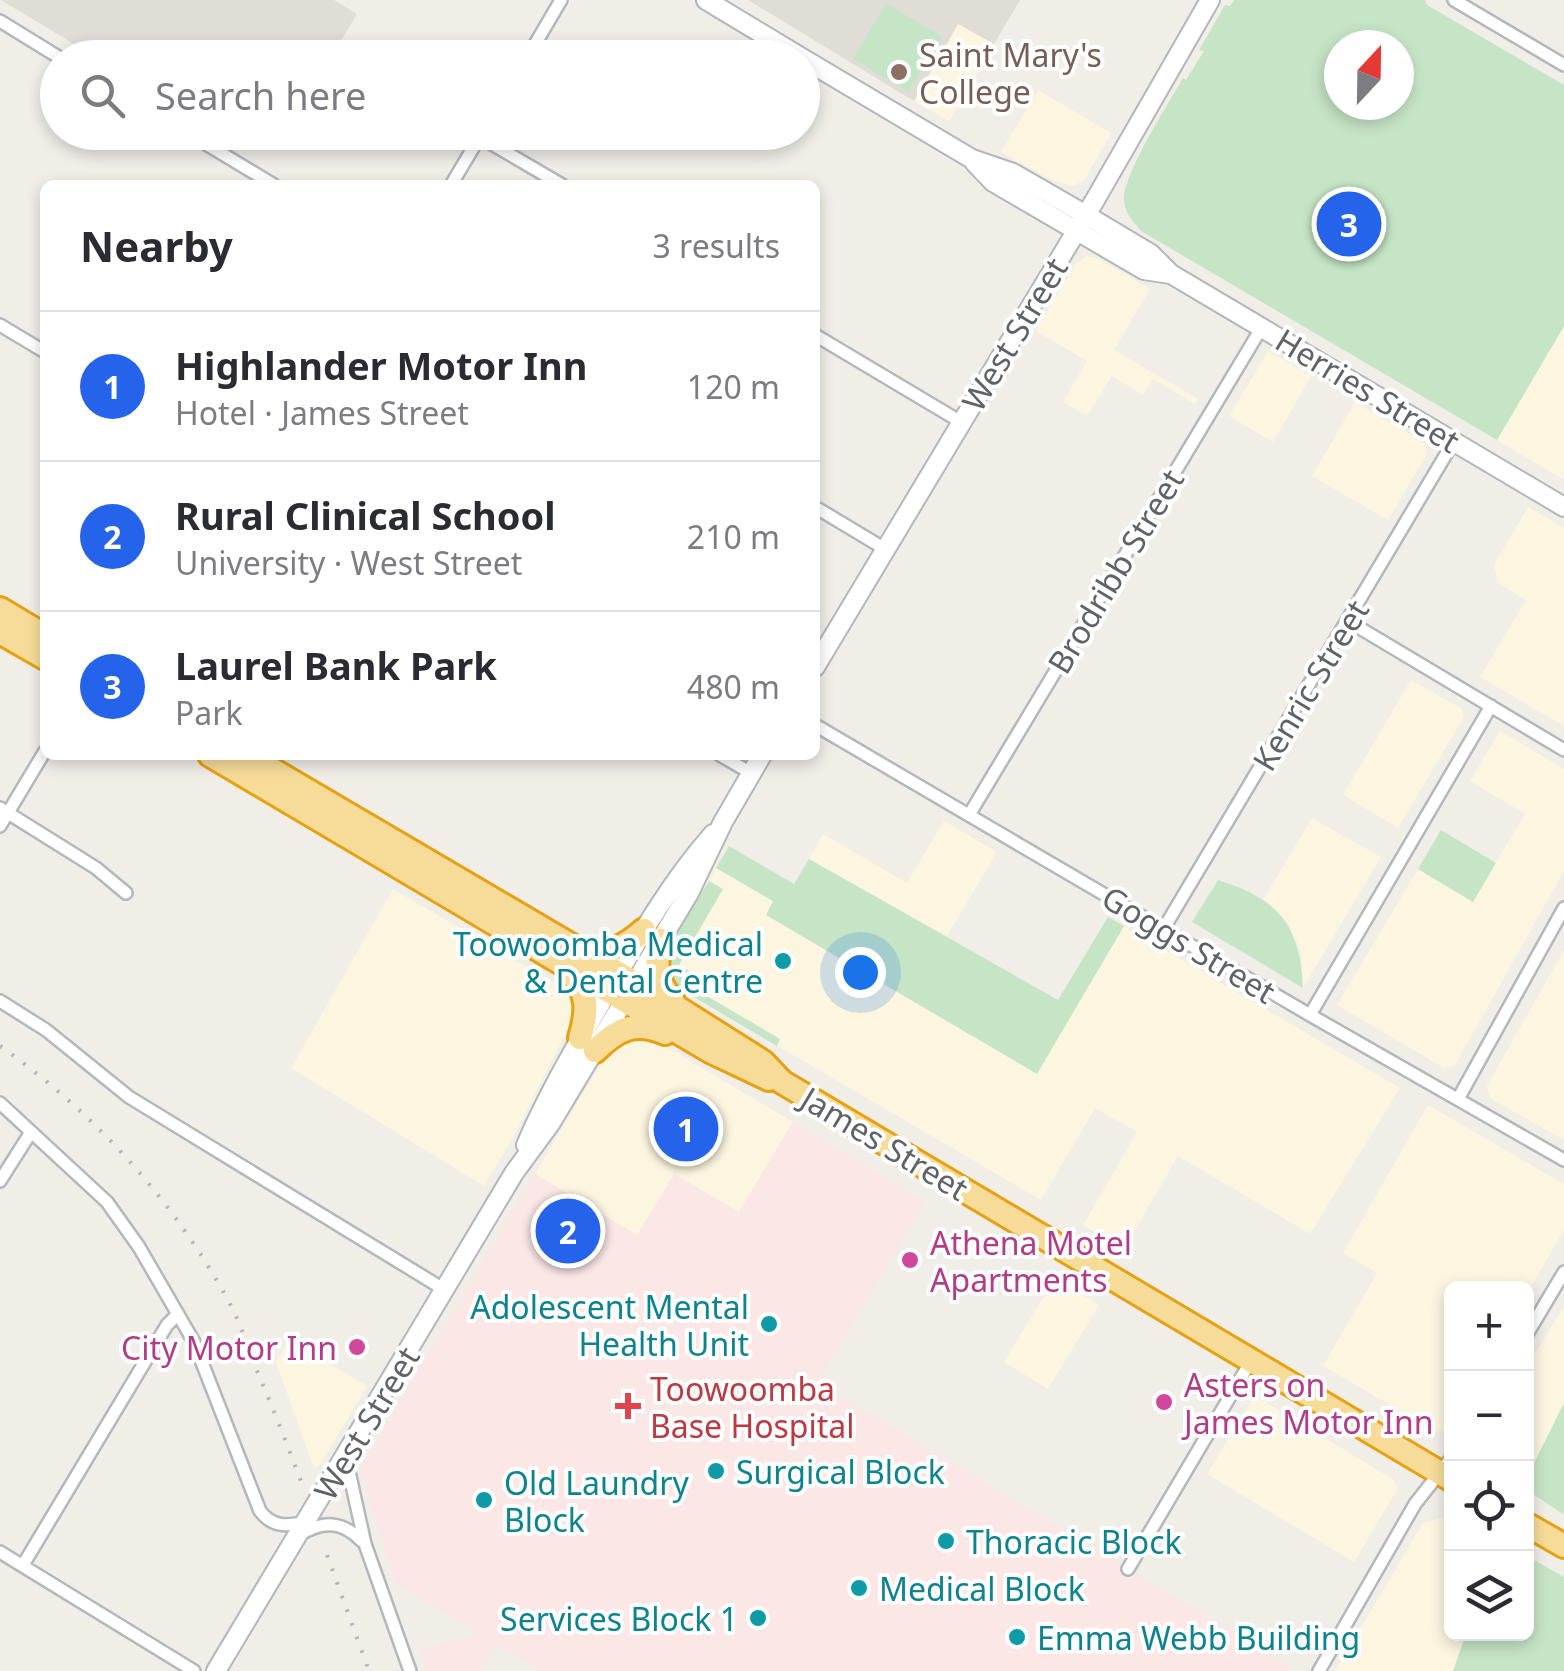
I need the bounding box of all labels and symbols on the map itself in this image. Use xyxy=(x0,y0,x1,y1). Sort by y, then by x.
north arrow xyxy=(1324,30,1414,120)
place label: Saint Mary's College xyxy=(919,33,1102,113)
marker: Saint Mary's College xyxy=(888,61,910,83)
pin: 3 xyxy=(1316,186,1382,262)
street label: West Street xyxy=(951,249,1077,419)
street label: Herries Street xyxy=(1268,318,1468,462)
street label: Brodribb Street xyxy=(1037,461,1193,681)
street label: Kenric Street xyxy=(1242,592,1378,778)
street label: Goggs Street xyxy=(1094,875,1284,1013)
place label: Toowoomba Medical & Dental Centre xyxy=(453,922,763,1002)
your location xyxy=(835,947,886,998)
marker: Toowoomba Medical & Dental Centre xyxy=(772,950,794,972)
street label: James Street xyxy=(791,1075,976,1210)
pin: 1 xyxy=(654,1092,718,1166)
pin: 2 xyxy=(536,1194,600,1268)
place label: Athena Motel Apartments xyxy=(930,1221,1132,1301)
marker: Athena Motel Apartments xyxy=(899,1249,921,1271)
place label: Adolescent Mental Health Unit xyxy=(470,1285,749,1365)
marker: Adolescent Mental Health Unit xyxy=(758,1313,780,1335)
place label: City Motor Inn xyxy=(121,1326,337,1369)
marker: City Motor Inn xyxy=(346,1336,368,1358)
street label: West Street xyxy=(303,1338,429,1508)
place label: Asters on James Motor Inn xyxy=(1181,1363,1434,1443)
place label: Toowoomba Base Hospital xyxy=(650,1367,855,1447)
marker: Asters on James Motor Inn xyxy=(1153,1391,1175,1413)
marker: Toowoomba Base Hospital xyxy=(615,1393,641,1419)
place label: Surgical Block xyxy=(736,1450,945,1493)
marker: Surgical Block xyxy=(705,1460,727,1482)
place label: Old Laundry Block xyxy=(504,1461,689,1541)
marker: Old Laundry Block xyxy=(473,1489,495,1511)
place label: Thoracic Block xyxy=(966,1520,1182,1563)
marker: Thoracic Block xyxy=(935,1530,957,1552)
place label: Medical Block xyxy=(879,1567,1085,1610)
marker: Medical Block xyxy=(848,1577,870,1599)
place label: Services Block 1 xyxy=(500,1597,738,1640)
marker: Services Block 1 xyxy=(747,1607,769,1629)
place label: Emma Webb Building xyxy=(1037,1616,1360,1659)
marker: Emma Webb Building xyxy=(1006,1626,1028,1648)

